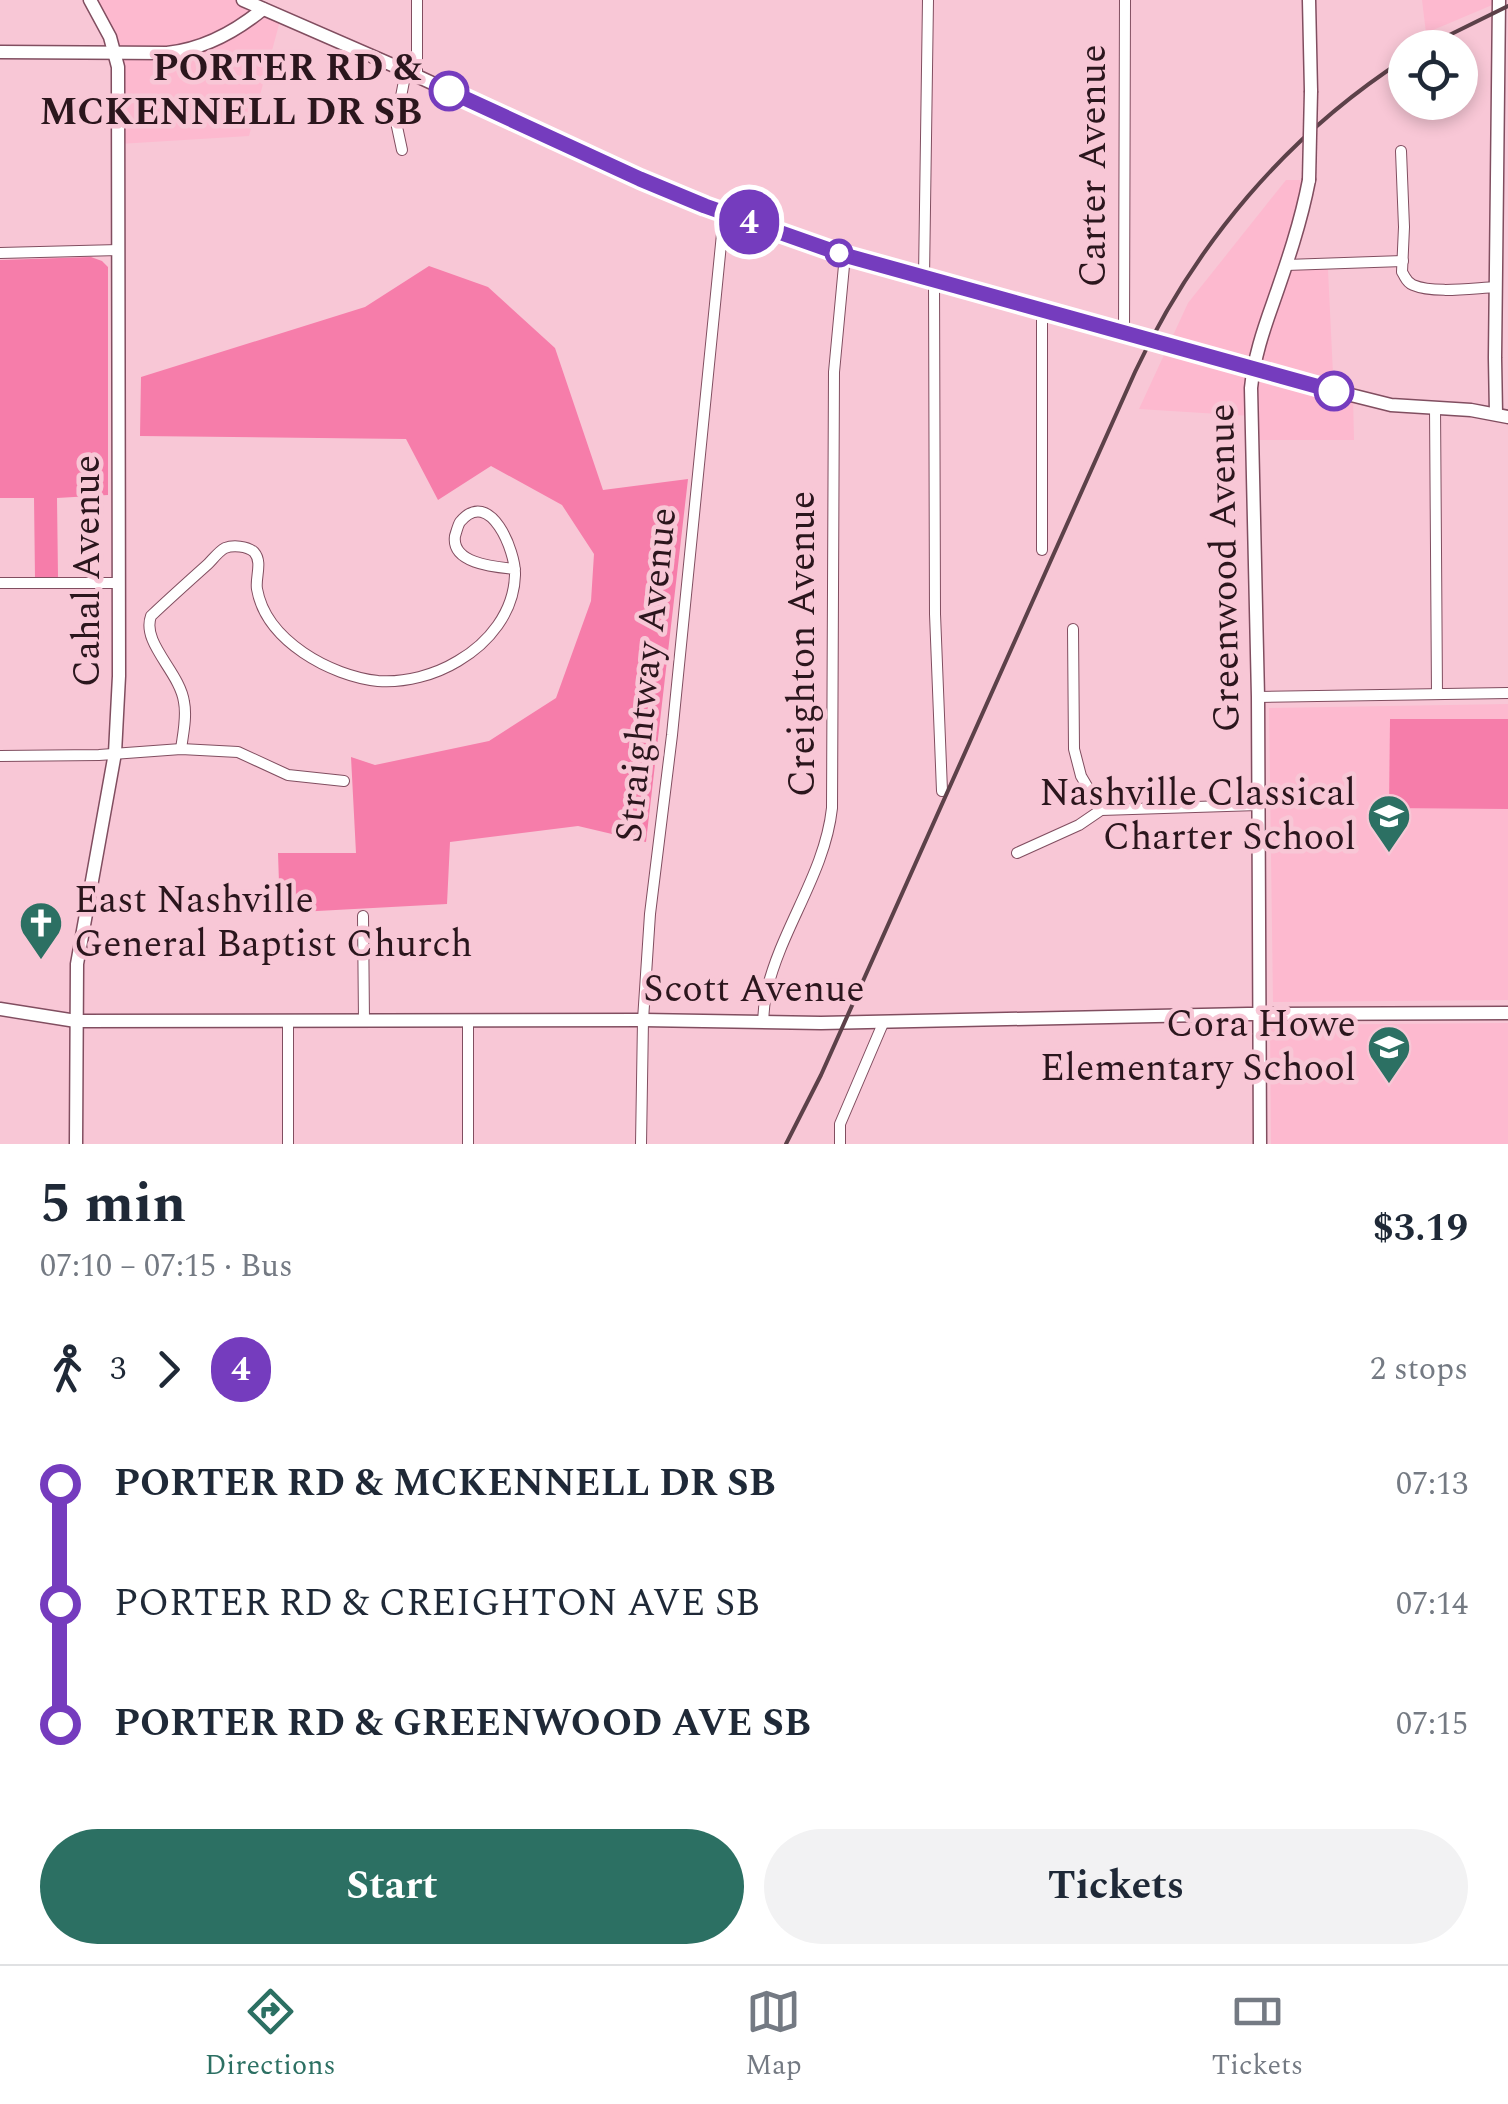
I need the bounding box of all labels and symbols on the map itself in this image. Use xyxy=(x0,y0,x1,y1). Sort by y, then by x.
place label: PORTER RD & MCKENNELL DR SB xyxy=(40,40,422,142)
street label: Carter Avenue xyxy=(1065,44,1123,288)
marker: PORTER RD & MCKENNELL DR SB xyxy=(430,72,468,110)
line badge: 4 xyxy=(716,190,782,254)
unlabelled marker xyxy=(826,240,852,266)
unlabelled marker xyxy=(1315,372,1353,410)
street label: Greenwood Avenue xyxy=(1193,403,1257,733)
street label: Cahal Avenue xyxy=(59,455,117,687)
street label: Creighton Avenue xyxy=(774,491,832,797)
street label: Straightway Avenue xyxy=(601,505,693,845)
place label: Nashville Classical Charter School xyxy=(1039,765,1356,867)
school or university icon: Nashville Classical Charter School xyxy=(1366,793,1412,854)
place label: East Nashville General Baptist Church xyxy=(74,872,473,974)
church icon: East Nashville General Baptist Church xyxy=(18,900,64,961)
street label: Scott Avenue xyxy=(643,961,865,1019)
place label: Cora Howe Elementary School xyxy=(1040,996,1356,1098)
school or university icon: Cora Howe Elementary School xyxy=(1366,1024,1412,1085)

